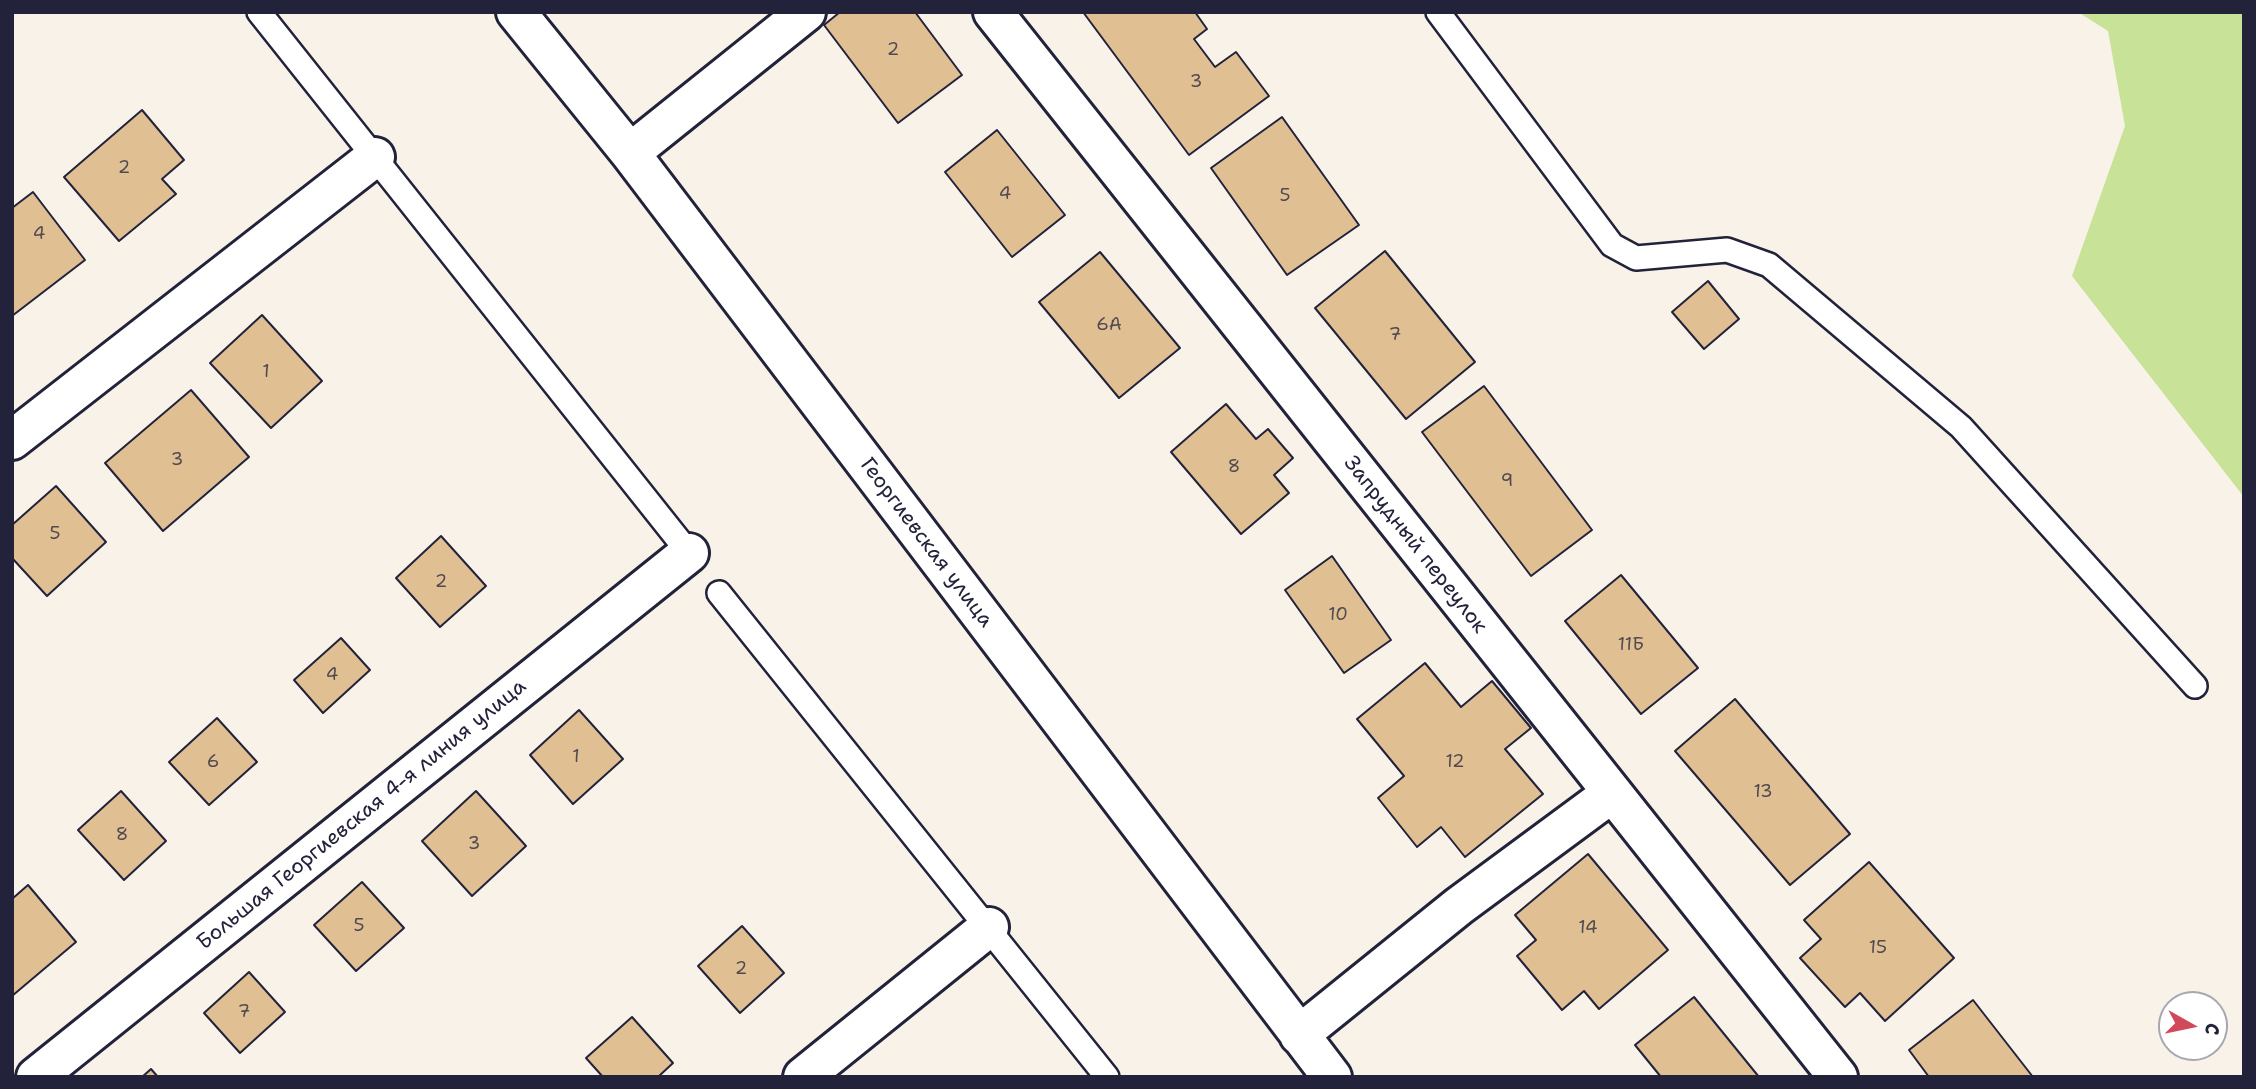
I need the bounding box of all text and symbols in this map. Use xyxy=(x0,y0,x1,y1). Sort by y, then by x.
house number: 2 xyxy=(887,39,899,61)
house number: 3 xyxy=(1190,71,1202,93)
house number: 2 xyxy=(118,157,130,179)
house number: 4 xyxy=(999,183,1011,205)
house number: 5 xyxy=(1279,185,1291,207)
house number: 4 xyxy=(33,223,45,245)
house number: 6А xyxy=(1096,314,1122,336)
house number: 7 xyxy=(1389,324,1401,346)
house number: 1 xyxy=(262,361,270,383)
house number: 3 xyxy=(171,449,183,471)
street label: Запрудный переулок xyxy=(1338,451,1492,639)
street label: Георгиевская улица xyxy=(854,453,998,633)
house number: 8 xyxy=(1228,456,1240,478)
house number: 9 xyxy=(1501,470,1513,492)
house number: 5 xyxy=(49,523,61,545)
house number: 2 xyxy=(435,571,447,593)
house number: 10 xyxy=(1328,604,1348,626)
house number: 11Б xyxy=(1618,634,1644,656)
house number: 4 xyxy=(326,664,338,686)
street label: Большая Георгиевская 4-я линия улица xyxy=(192,674,532,956)
house number: 1 xyxy=(572,746,580,768)
house number: 6 xyxy=(207,751,219,773)
house number: 12 xyxy=(1445,751,1465,773)
house number: 13 xyxy=(1753,781,1773,803)
house number: 8 xyxy=(116,824,128,846)
house number: 3 xyxy=(468,833,480,855)
house number: 5 xyxy=(353,915,365,937)
house number: 14 xyxy=(1578,917,1598,939)
house number: 15 xyxy=(1869,937,1887,959)
house number: 2 xyxy=(735,958,747,980)
north arrow xyxy=(2158,991,2228,1061)
house number: 7 xyxy=(238,1001,250,1023)
text: С xyxy=(2199,1021,2226,1037)

